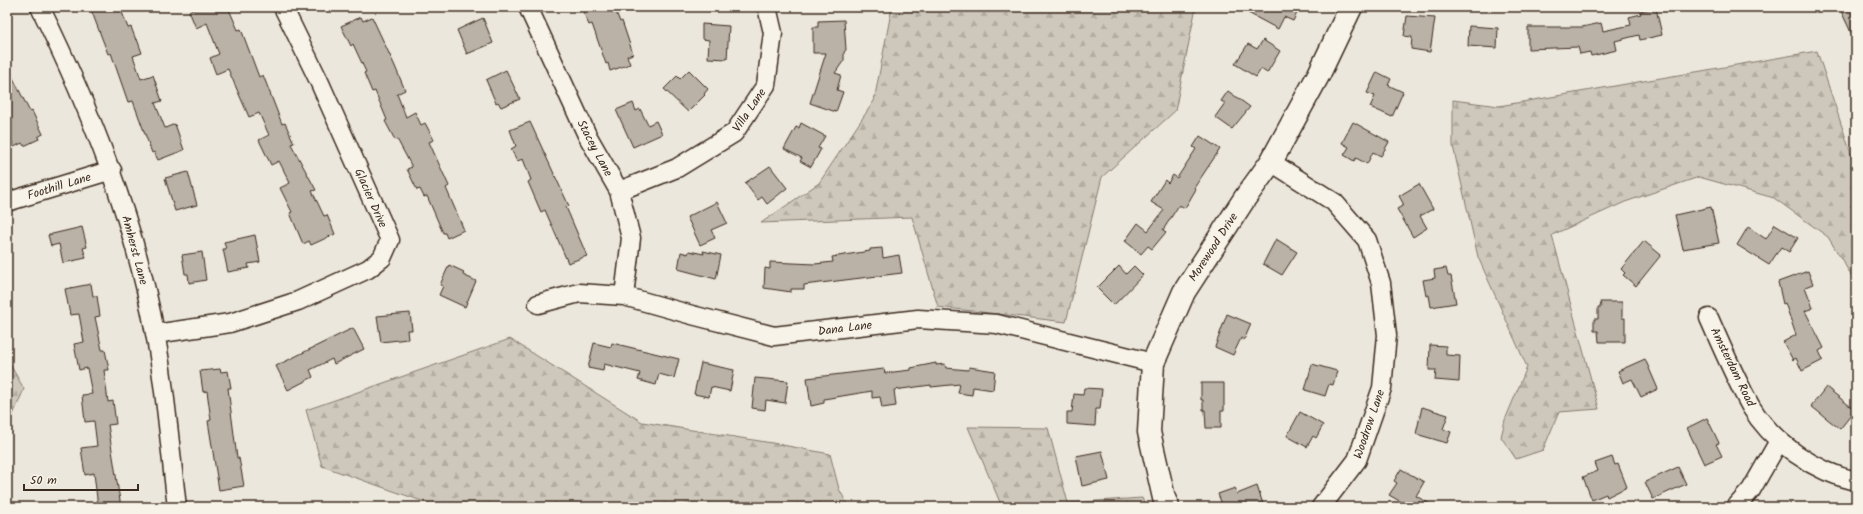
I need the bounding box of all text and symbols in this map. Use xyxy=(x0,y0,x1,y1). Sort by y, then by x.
street label: Villa Lane xyxy=(728,84,771,136)
street label: Stacey Lane xyxy=(572,116,618,181)
street label: Glacier Drive xyxy=(349,165,392,232)
street label: Foothill Lane xyxy=(25,168,94,205)
street label: Morewood Drive xyxy=(1184,208,1243,286)
street label: Amherst Lane xyxy=(116,213,153,288)
street label: Dana Lane xyxy=(817,316,874,341)
street label: Amsterdam Road xyxy=(1705,324,1760,411)
street label: Woodrow Lane xyxy=(1349,386,1390,462)
scale bar xyxy=(24,466,138,492)
text: 50 m xyxy=(30,471,57,490)

